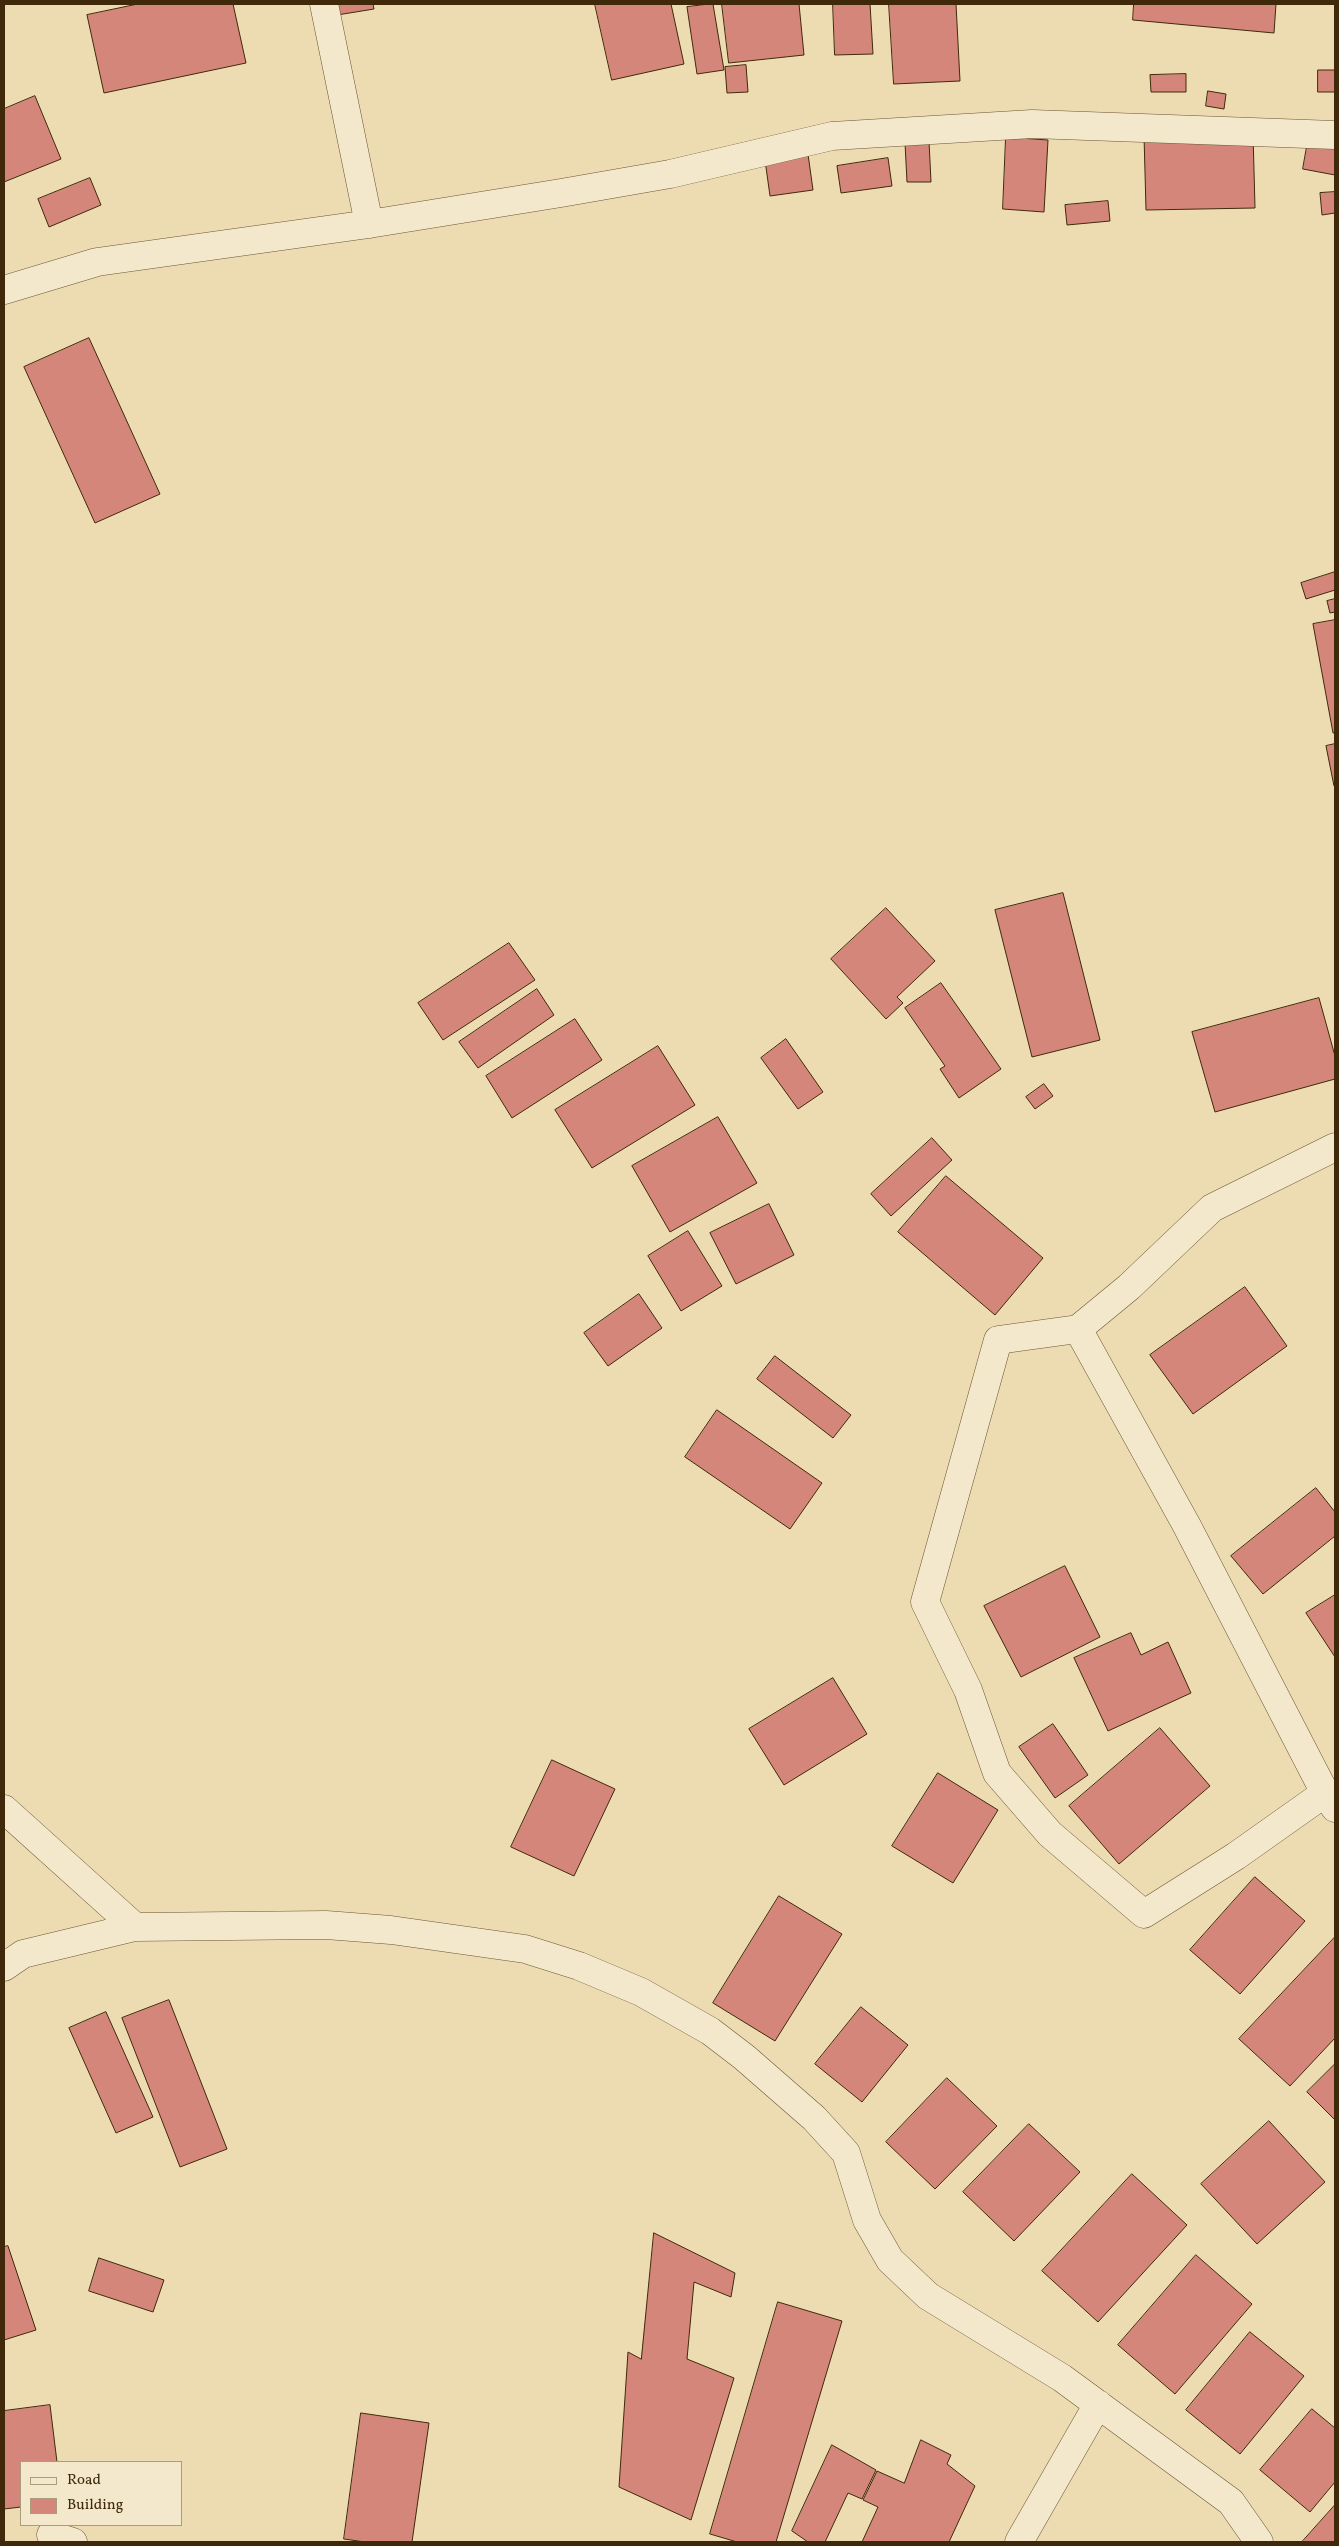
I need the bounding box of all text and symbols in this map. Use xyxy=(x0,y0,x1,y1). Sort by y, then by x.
legend xyxy=(20,2461,182,2526)
text: Road xyxy=(67,2470,101,2491)
text: Building xyxy=(67,2495,123,2516)

